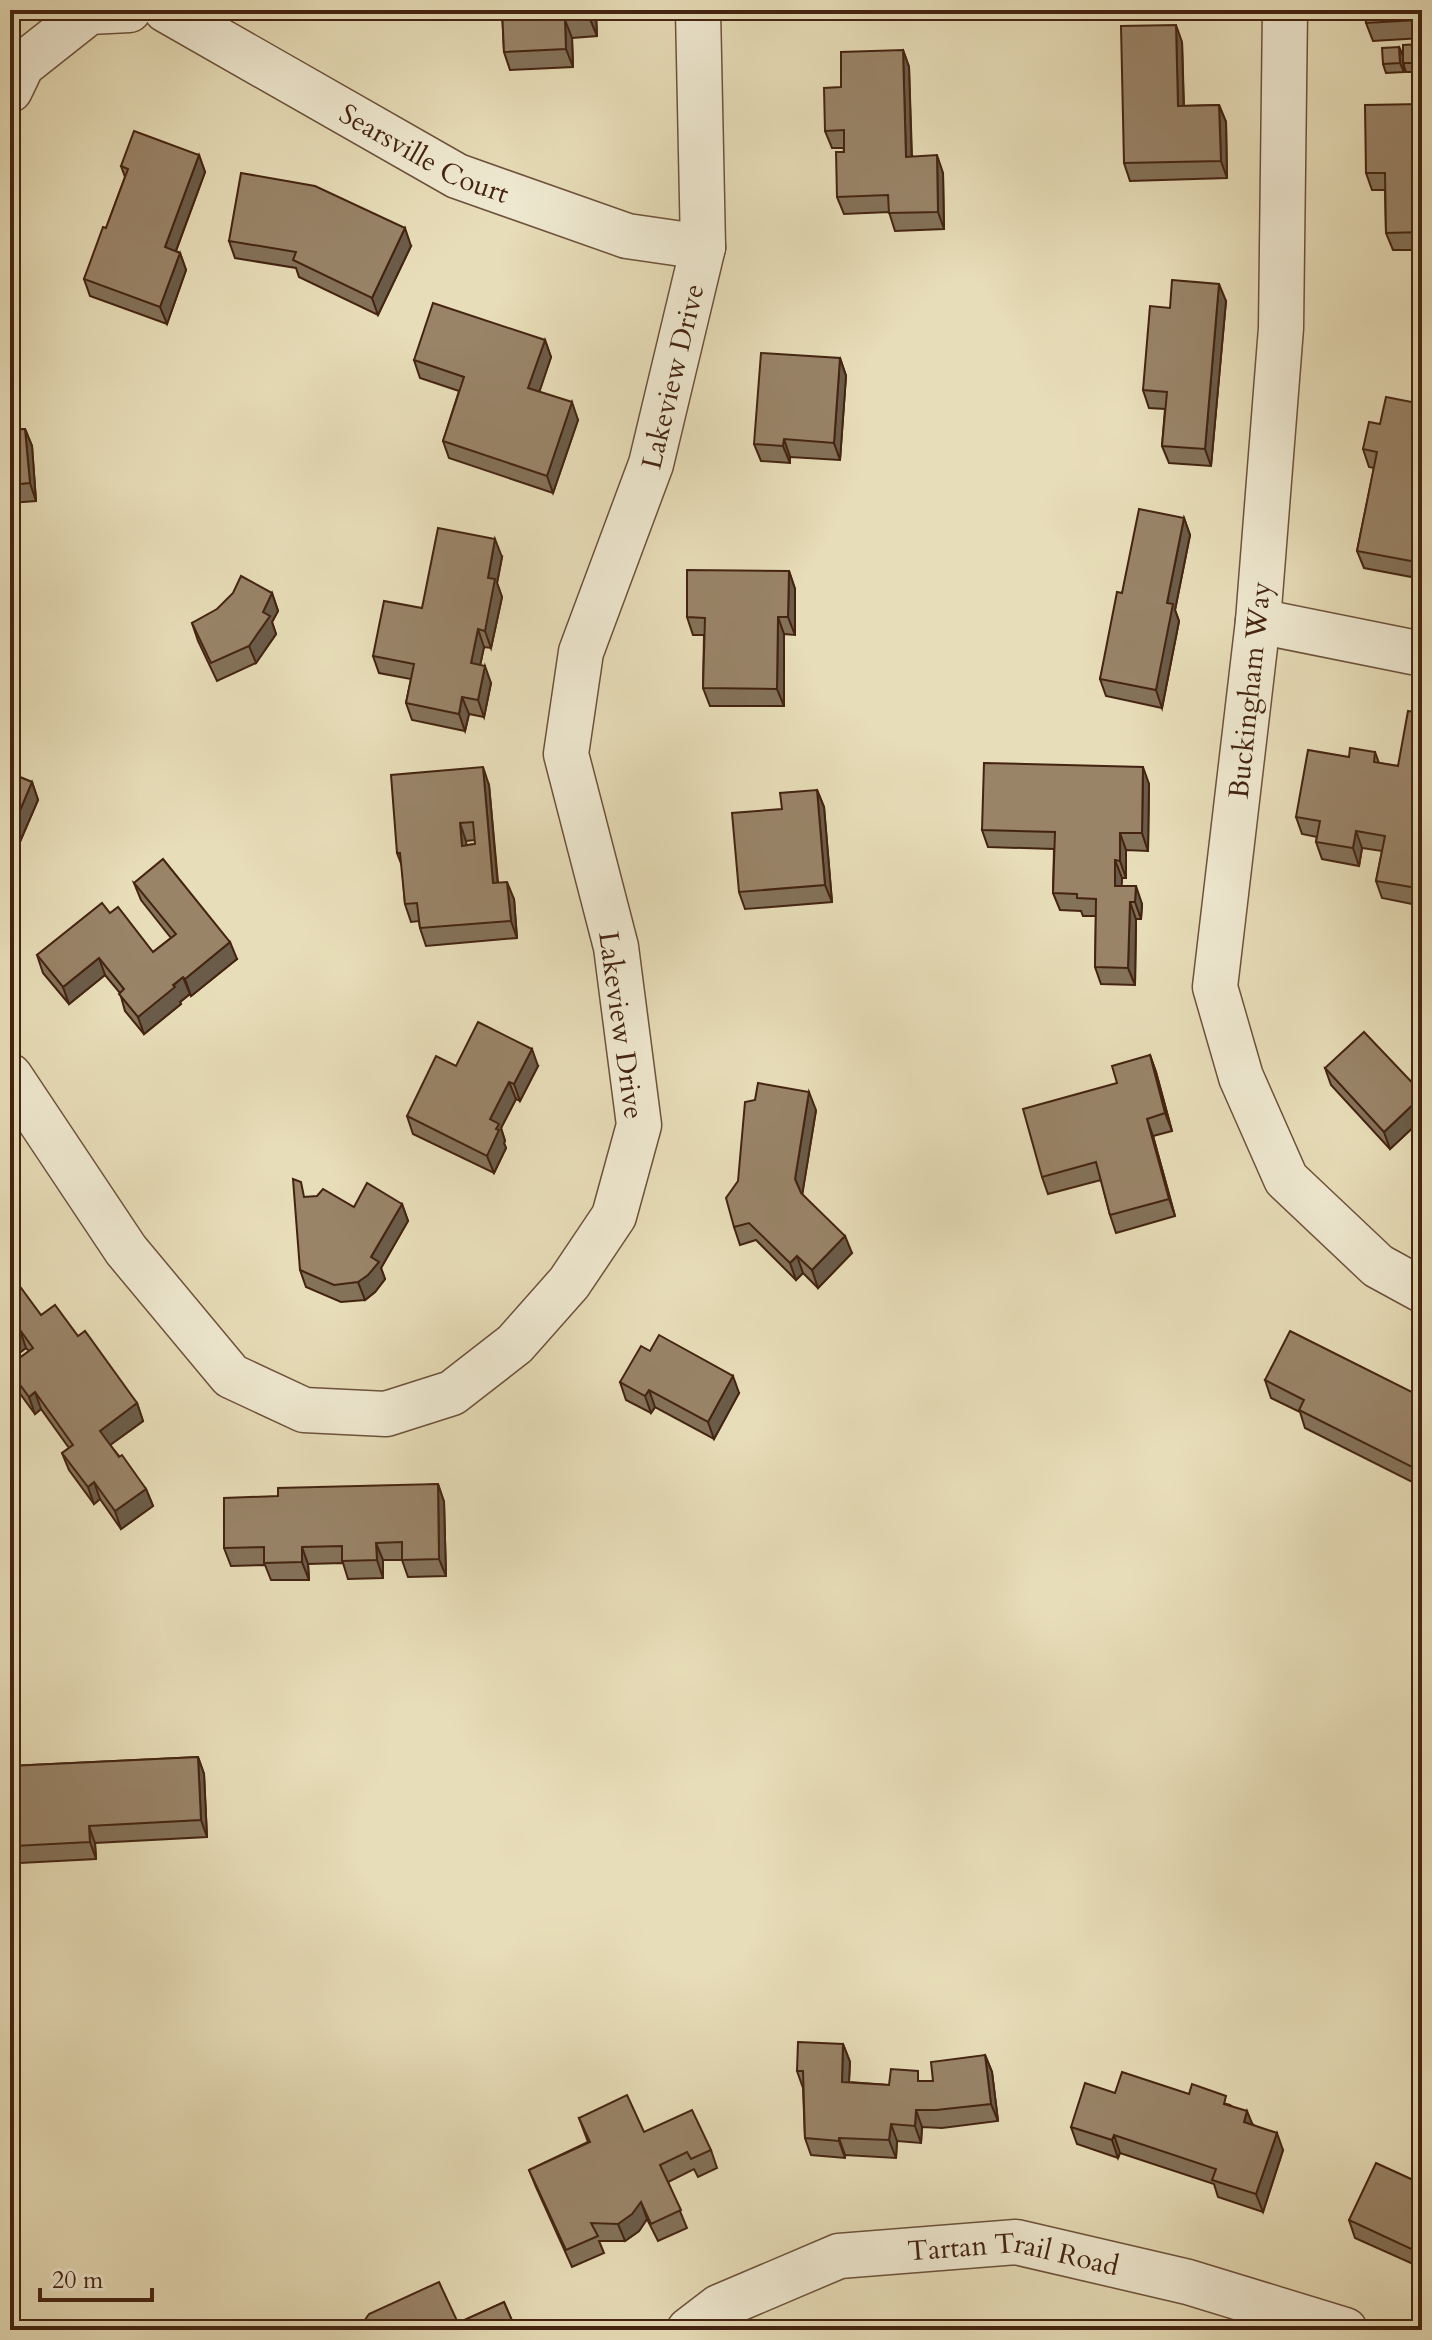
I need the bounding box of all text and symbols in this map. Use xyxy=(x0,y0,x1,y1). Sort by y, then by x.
street label: Searsville Court xyxy=(332,95,514,213)
street label: Lakeview Drive xyxy=(632,280,713,473)
street label: Buckingham Way xyxy=(1220,579,1280,801)
street label: Lakeview Drive xyxy=(589,929,653,1121)
street label: Tartan Trail Road xyxy=(906,2224,1123,2285)
scale bar xyxy=(40,2252,152,2302)
text: 20 m xyxy=(52,2264,104,2297)

